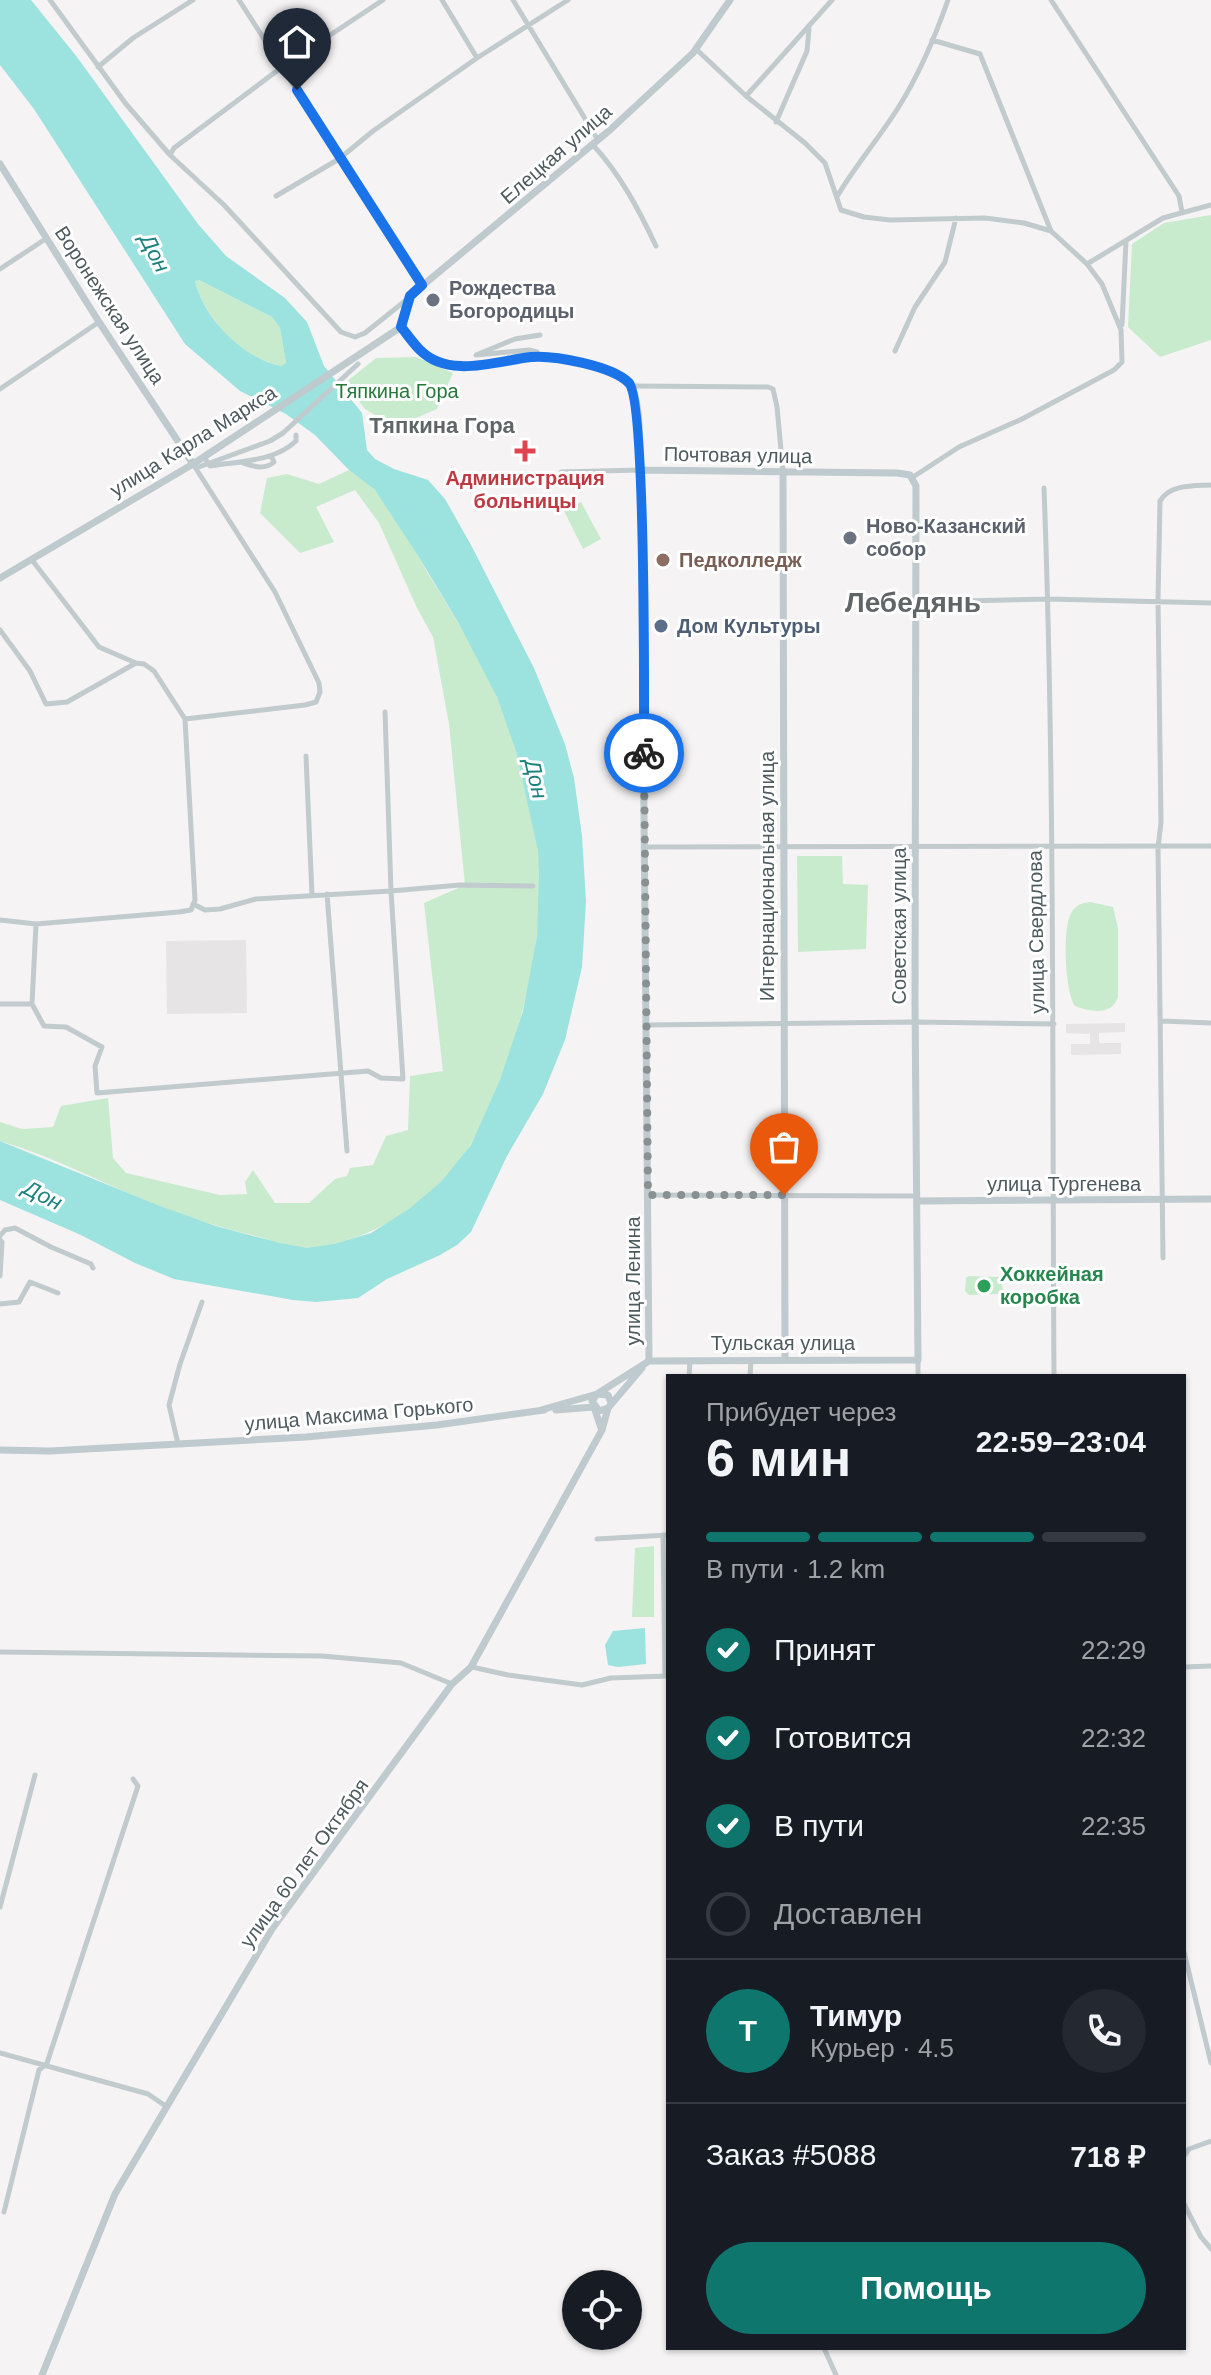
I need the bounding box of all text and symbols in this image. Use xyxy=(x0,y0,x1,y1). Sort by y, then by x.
pin xyxy=(263,8,331,90)
icon: home xyxy=(275,20,319,64)
street label: Елецкая улица xyxy=(496,99,616,208)
street label: Воронежская улица xyxy=(51,222,170,389)
water label: Дон xyxy=(133,227,175,276)
place label: Рождества Богородицы xyxy=(449,277,574,322)
marker: Рождества Богородицы xyxy=(424,291,442,309)
park label: Тяпкина Гора xyxy=(335,380,460,402)
street label: улица Карла Маркса xyxy=(106,381,281,501)
district label: Тяпкина Гора xyxy=(369,413,516,438)
marker: Администрация больницы xyxy=(514,440,536,462)
street label: Почтовая улица xyxy=(664,443,813,467)
place label: Администрация больницы xyxy=(445,467,605,512)
place label: Ново-Казанский собор xyxy=(866,515,1026,560)
marker: Ново-Казанский собор xyxy=(841,529,859,547)
place label: Педколледж xyxy=(679,549,803,571)
marker: Педколледж xyxy=(654,551,672,569)
district label: Лебедянь xyxy=(845,587,981,618)
place label: Дом Культуры xyxy=(677,615,821,637)
marker: Дом Культуры xyxy=(652,617,670,635)
courier xyxy=(604,713,684,793)
icon: bike xyxy=(622,731,666,775)
street label: Интернациональная улица xyxy=(756,750,778,1001)
water label: Дон xyxy=(519,754,553,801)
street label: Советская улица xyxy=(888,847,910,1005)
street label: улица Свердлова xyxy=(1024,849,1048,1014)
pin xyxy=(750,1113,818,1195)
icon: bag xyxy=(762,1125,806,1169)
water label: Дон xyxy=(17,1173,66,1215)
street label: улица Тургенева xyxy=(987,1173,1142,1195)
street label: улица Ленина xyxy=(622,1216,644,1346)
place label: Хоккейная коробка xyxy=(1000,1263,1104,1308)
marker: Хоккейная коробка xyxy=(975,1277,993,1295)
street label: Тульская улица xyxy=(711,1332,856,1354)
street label: улица Максима Горького xyxy=(244,1393,474,1435)
text: Прибудет через xyxy=(706,1397,896,1427)
text: 22:59–23:04 xyxy=(976,1425,1146,1458)
text: 6 мин xyxy=(706,1429,851,1487)
text: В пути · 1.2 km xyxy=(706,1554,885,1584)
icon: check xyxy=(706,1628,750,1672)
text: Принят xyxy=(774,1633,876,1666)
text: 22:29 xyxy=(1081,1635,1146,1665)
icon: check xyxy=(706,1716,750,1760)
text: Готовится xyxy=(774,1721,912,1754)
text: 22:32 xyxy=(1081,1723,1146,1753)
street label: улица 60 лет Октября xyxy=(235,1774,373,1952)
icon: check xyxy=(706,1804,750,1848)
text: В пути xyxy=(774,1809,864,1842)
text: 22:35 xyxy=(1081,1811,1146,1841)
text: Доставлен xyxy=(774,1897,922,1930)
button: phone xyxy=(1062,1989,1146,2073)
text: Тимур xyxy=(810,1999,902,2032)
text: Т xyxy=(739,2014,757,2047)
text: Курьер · 4.5 xyxy=(810,2033,954,2063)
text: Заказ #5088 xyxy=(706,2138,876,2171)
text: 718 ₽ xyxy=(1070,2140,1146,2173)
button: Помощь xyxy=(706,2242,1146,2334)
map controls xyxy=(562,2270,642,2350)
button: locate xyxy=(562,2270,642,2350)

